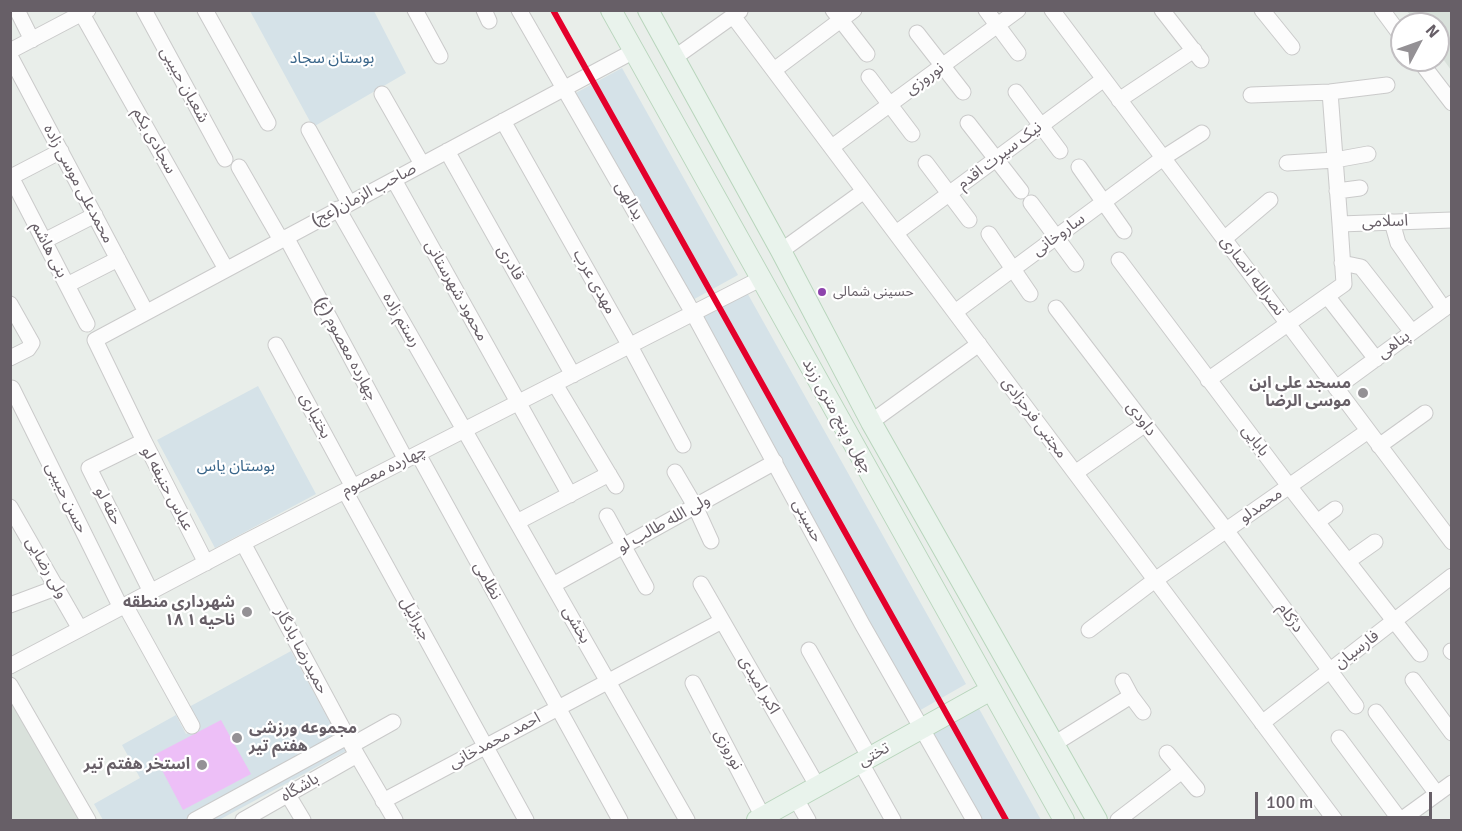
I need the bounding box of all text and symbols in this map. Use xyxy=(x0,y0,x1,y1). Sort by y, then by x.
north arrow xyxy=(1390,12,1450,72)
text: N xyxy=(1421,21,1443,42)
street label: شعبان حبیبی xyxy=(155,44,213,126)
park label: بوستان سجاد xyxy=(290,49,374,69)
street label: نوروزی xyxy=(902,59,948,99)
street label: سجادی یکم xyxy=(128,105,180,177)
street label: نیک سیرت اقدم xyxy=(954,118,1046,194)
street label: محمدعلی موسی زاده xyxy=(39,121,117,247)
street label: صاحب الزمان(عج) xyxy=(308,159,420,231)
street label: یدالهی xyxy=(610,178,648,224)
street label: ساروخانی xyxy=(1029,209,1089,261)
street label: اسلامی xyxy=(1362,212,1408,232)
street label: بنی هاشم xyxy=(27,219,71,281)
street label: نصرالله انصاری xyxy=(1216,232,1288,320)
street label: محمود شهرستانی xyxy=(420,237,492,345)
street label: قادری xyxy=(492,242,528,284)
street label: مهدی عرب xyxy=(568,246,620,318)
place label: حسینی شمالی xyxy=(833,284,914,300)
marker: حسینی شمالی xyxy=(816,286,828,298)
street label: رستم زاده xyxy=(378,289,424,351)
street label: چهارده معصوم (ع) xyxy=(311,294,381,404)
street label: پناهی xyxy=(1374,327,1414,363)
street label: چهل و پنج متری زرند xyxy=(798,355,876,477)
street label: مجتبی فرحزادی xyxy=(997,373,1071,463)
place label: مسجد علی ابن موسی الرضا xyxy=(1249,374,1351,412)
marker: مسجد علی ابن موسی الرضا xyxy=(1356,386,1370,400)
street label: بختیاری xyxy=(295,390,335,442)
street label: داودی xyxy=(1122,398,1160,440)
street label: بابایی xyxy=(1237,421,1273,461)
street label: چهارده معصوم xyxy=(338,441,430,501)
street label: عباس حنیفه لو xyxy=(137,443,197,535)
park label: بوستان یاس xyxy=(197,457,275,477)
street label: حسن حبیبی xyxy=(41,459,91,537)
street label: حقه لو xyxy=(90,484,126,528)
street label: محمدلو xyxy=(1236,484,1286,528)
street label: ولی الله طالب لو xyxy=(614,491,714,557)
street label: حسینی xyxy=(788,496,826,546)
street label: ولی رضایی xyxy=(21,534,71,602)
street label: نظامی xyxy=(469,559,505,603)
place label: شهرداری منطقه ۱۸ ناحیه ۱ xyxy=(123,593,235,631)
street label: جبرائیل xyxy=(396,594,434,644)
street label: دژکام xyxy=(1273,599,1307,637)
street label: بخشی xyxy=(558,603,594,647)
street label: حمیدرضا یادگار xyxy=(270,604,332,698)
marker: شهرداری منطقه ۱۸ ناحیه ۱ xyxy=(240,605,254,619)
street label: فارسیان xyxy=(1331,627,1383,673)
street label: اکبر امیدی xyxy=(735,652,783,718)
street label: احمد محمدخانی xyxy=(446,709,544,773)
place label: مجموعه ورزشی هفتم تیر xyxy=(249,719,357,757)
street label: نوروزی xyxy=(709,727,747,773)
marker: مجموعه ورزشی هفتم تیر xyxy=(230,731,244,745)
street label: تختی xyxy=(855,739,893,771)
place label: استخر هفتم تیر xyxy=(84,755,190,775)
marker: استخر هفتم تیر xyxy=(195,758,209,772)
street label: باشگاه xyxy=(278,769,322,807)
scale bar xyxy=(1258,780,1435,818)
text: 100 m xyxy=(1266,791,1313,813)

